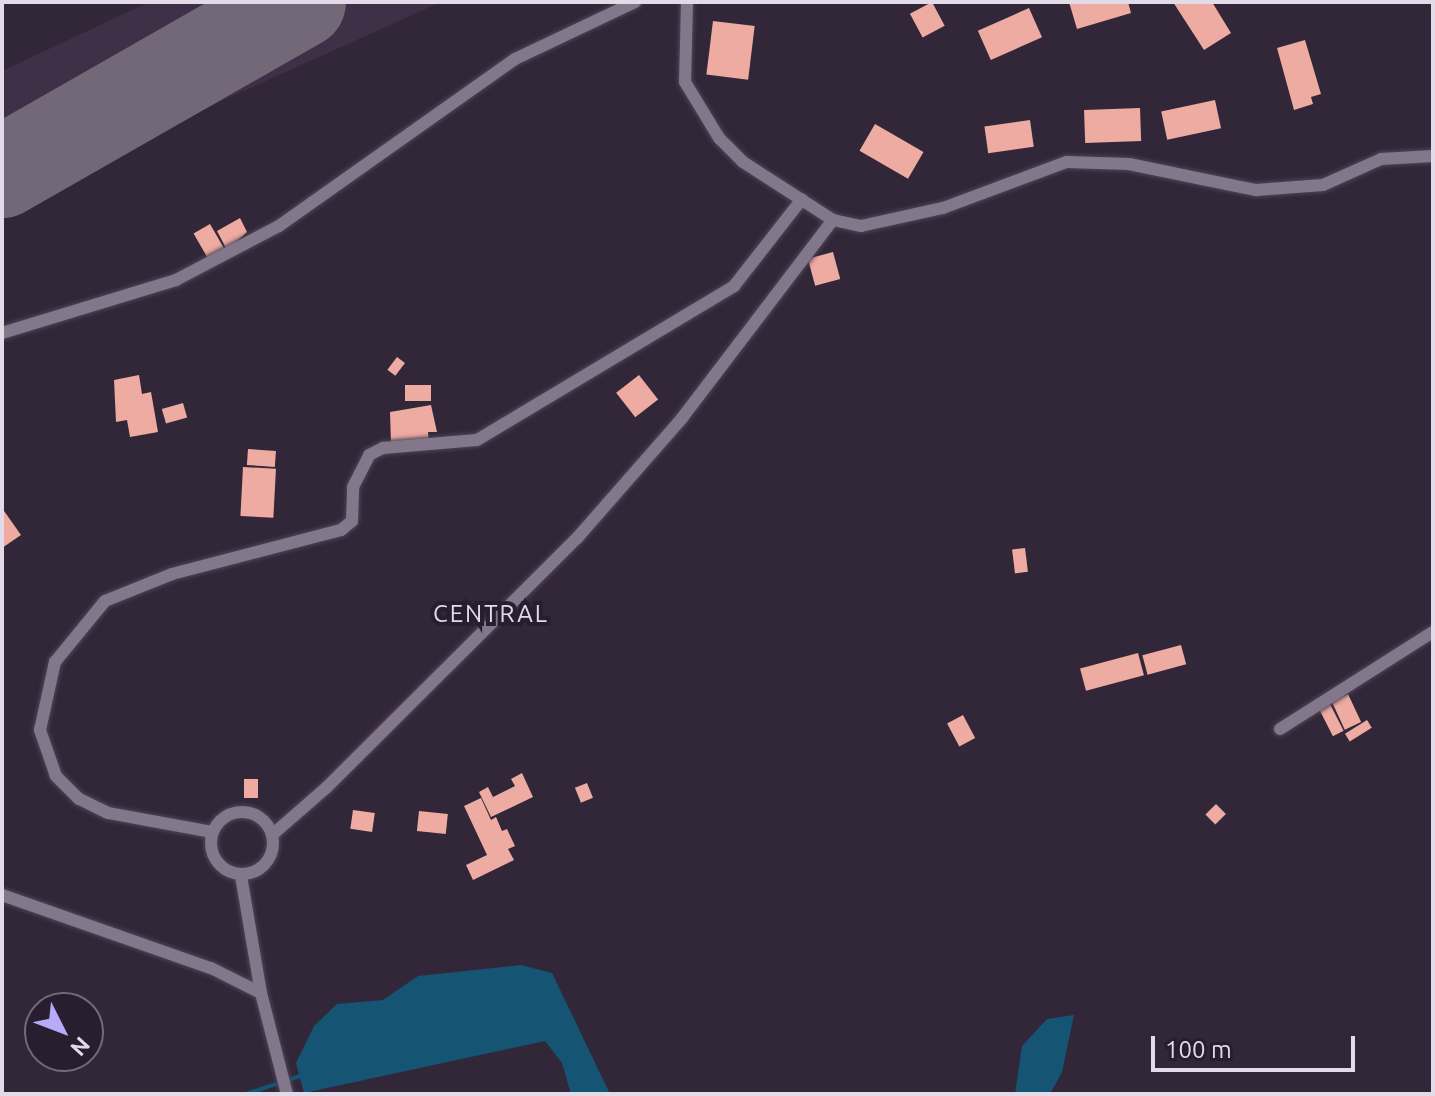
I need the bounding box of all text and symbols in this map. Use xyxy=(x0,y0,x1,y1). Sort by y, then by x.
district label: CENTRAL xyxy=(433,600,549,628)
north arrow xyxy=(24,992,104,1072)
scale bar xyxy=(1155,1020,1359,1070)
text: N xyxy=(66,1033,96,1062)
text: 100 m xyxy=(1165,1036,1232,1063)

